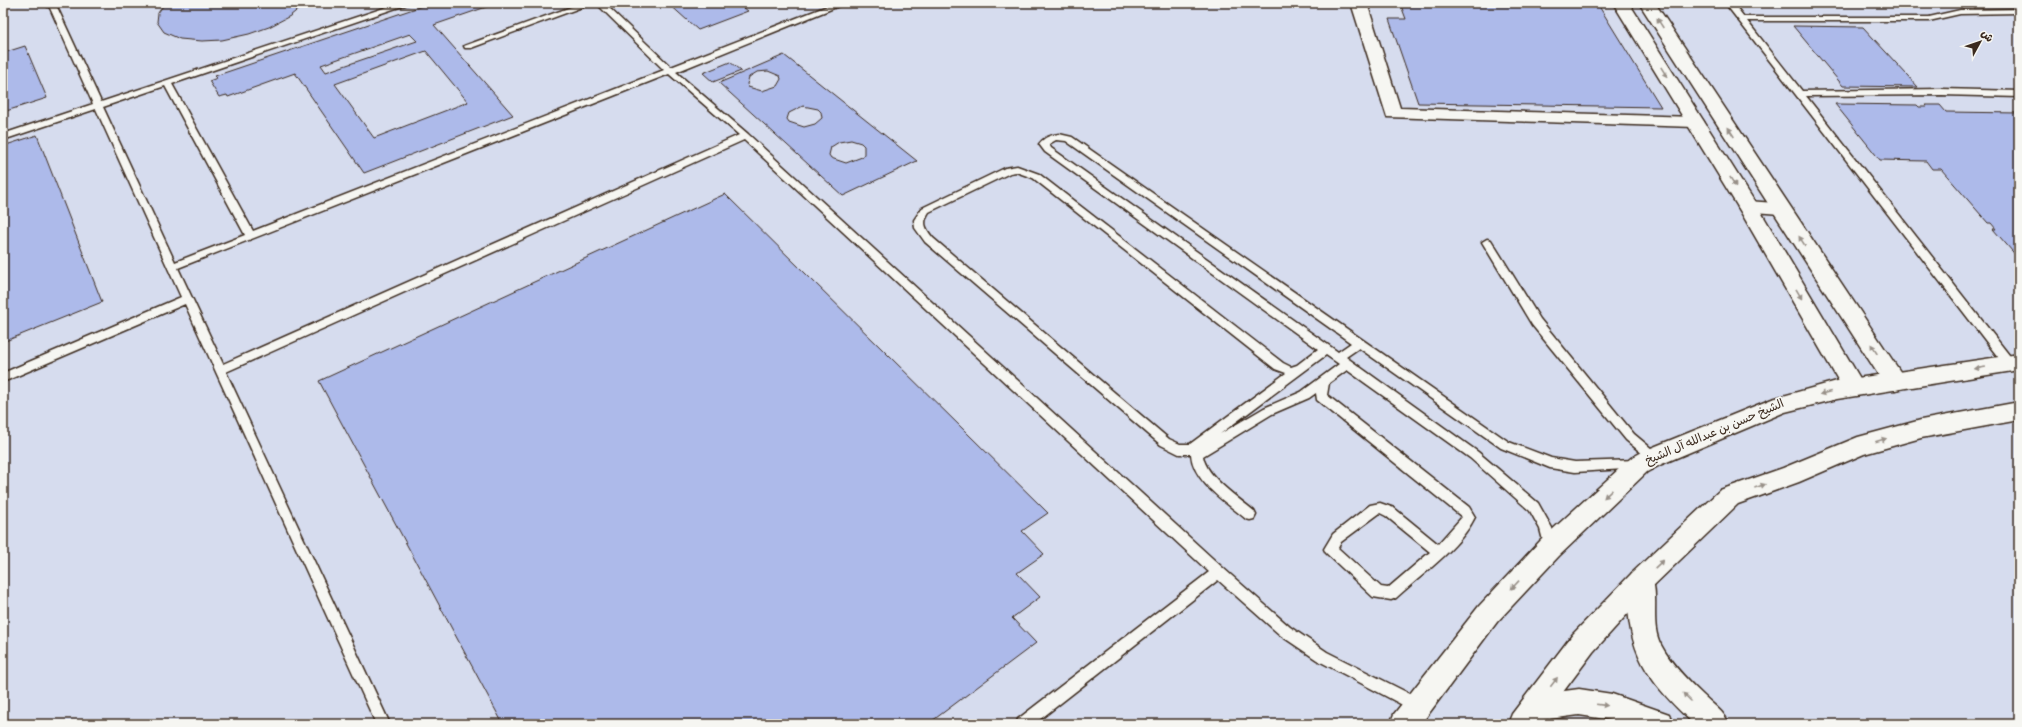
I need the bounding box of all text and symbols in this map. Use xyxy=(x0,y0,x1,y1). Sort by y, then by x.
one-way arrow xyxy=(1656,18,1664,28)
north arrow xyxy=(1960,22,2000,62)
text: ش xyxy=(1976,27,1996,47)
one-way arrow xyxy=(1660,67,1668,77)
one-way arrow xyxy=(1727,127,1735,137)
one-way arrow xyxy=(1729,177,1737,187)
one-way arrow xyxy=(1798,235,1806,246)
one-way arrow xyxy=(1796,288,1803,300)
one-way arrow xyxy=(1870,344,1878,354)
one-way arrow xyxy=(1974,365,1986,371)
one-way arrow xyxy=(1818,390,1830,396)
street label: الشيخ حسن بن عبدالله آل الشيخ xyxy=(1643,396,1787,470)
one-way arrow xyxy=(1876,437,1888,443)
one-way arrow xyxy=(1754,483,1766,489)
one-way arrow xyxy=(1603,489,1613,499)
one-way arrow xyxy=(1654,559,1664,569)
one-way arrow xyxy=(1510,580,1520,590)
one-way arrow xyxy=(1550,676,1558,687)
one-way arrow xyxy=(1682,693,1692,702)
one-way arrow xyxy=(1596,702,1608,708)

